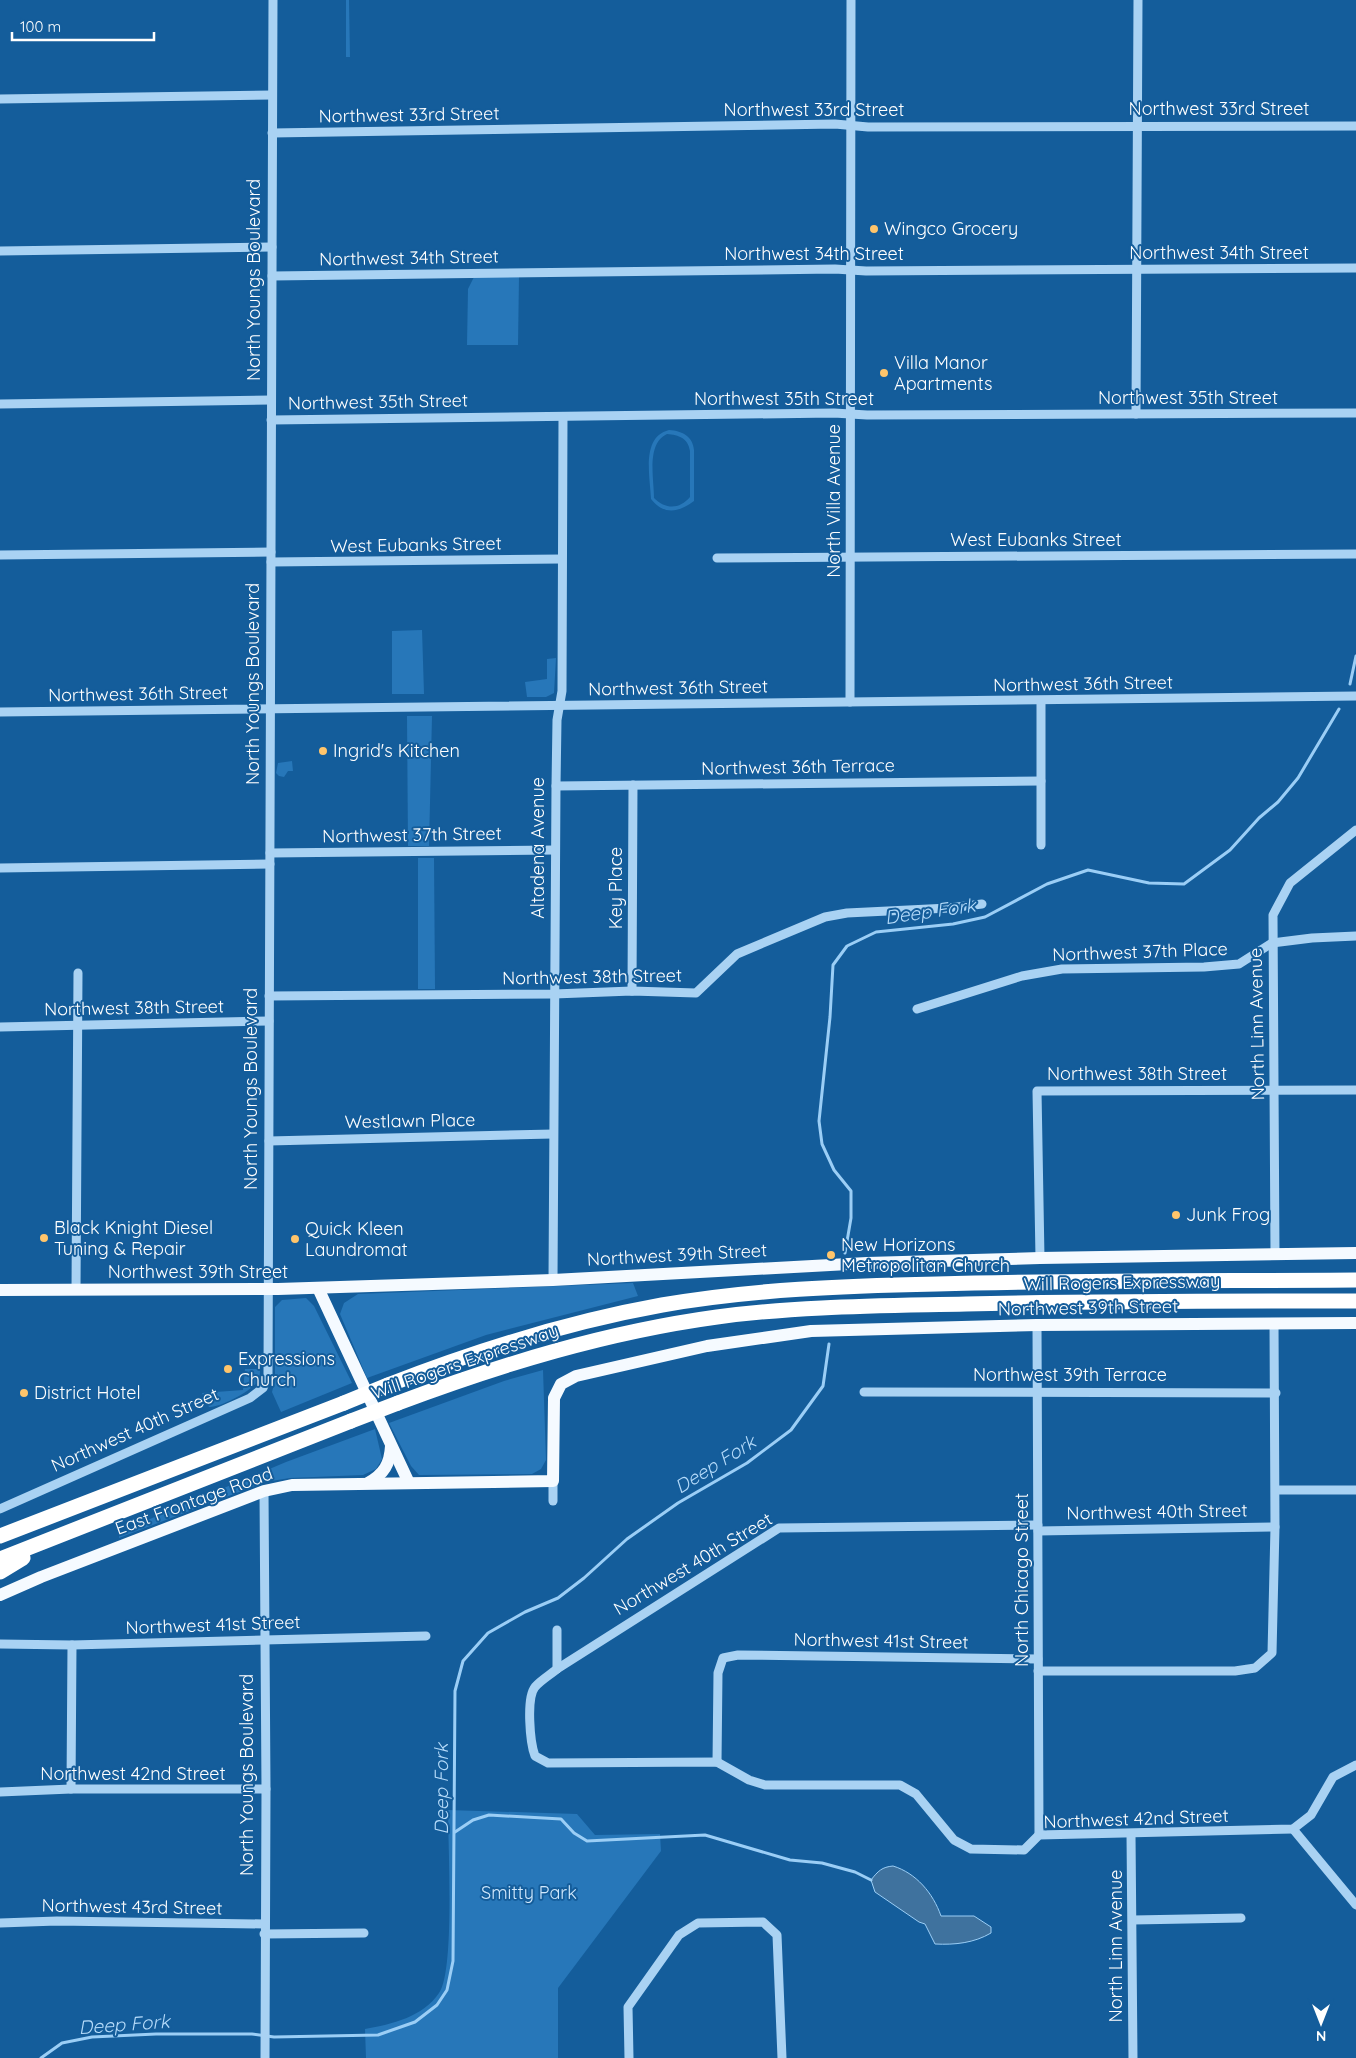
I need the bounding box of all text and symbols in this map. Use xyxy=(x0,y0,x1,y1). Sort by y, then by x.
scale bar xyxy=(12,10,155,42)
text: 100 m xyxy=(20,17,61,36)
street label: Northwest 33rd Street xyxy=(1129,97,1309,120)
street label: Northwest 33rd Street xyxy=(724,98,904,121)
street label: Northwest 33rd Street xyxy=(318,101,500,128)
street label: North Youngs Boulevard xyxy=(242,179,265,381)
place label: Wingco Grocery xyxy=(884,217,1018,240)
marker: Wingco Grocery xyxy=(868,223,880,235)
street label: Northwest 34th Street xyxy=(1129,241,1309,264)
street label: Northwest 34th Street xyxy=(724,242,904,265)
street label: Northwest 34th Street xyxy=(319,244,499,271)
place label: Villa Manor Apartments xyxy=(894,351,992,395)
marker: Villa Manor Apartments xyxy=(878,367,890,379)
street label: Northwest 35th Street xyxy=(1098,386,1278,409)
street label: Northwest 35th Street xyxy=(694,387,874,410)
street label: Northwest 35th Street xyxy=(288,388,468,415)
street label: North Villa Avenue xyxy=(822,424,845,578)
street label: West Eubanks Street xyxy=(950,528,1122,551)
street label: West Eubanks Street xyxy=(330,532,502,557)
street label: North Youngs Boulevard xyxy=(241,583,264,785)
street label: Northwest 36th Street xyxy=(993,670,1173,697)
street label: Northwest 36th Street xyxy=(588,674,768,701)
street label: Northwest 36th Street xyxy=(48,680,228,707)
place label: Ingrid's Kitchen xyxy=(333,739,460,762)
marker: Ingrid's Kitchen xyxy=(317,745,329,757)
street label: Northwest 36th Terrace xyxy=(701,753,895,780)
street label: Altadena Avenue xyxy=(526,777,549,919)
street label: Northwest 37th Street xyxy=(322,821,502,848)
street label: Key Place xyxy=(604,847,627,929)
water label: Deep Fork xyxy=(883,893,979,929)
street label: Northwest 37th Place xyxy=(1052,937,1228,966)
street label: North Linn Avenue xyxy=(1244,947,1269,1101)
street label: Northwest 38th Street xyxy=(502,963,682,990)
street label: North Youngs Boulevard xyxy=(239,988,262,1190)
street label: Northwest 38th Street xyxy=(44,994,224,1021)
street label: Northwest 38th Street xyxy=(1047,1062,1227,1085)
street label: Westlawn Place xyxy=(344,1108,476,1133)
place label: Junk Frog xyxy=(1186,1203,1270,1226)
marker: Junk Frog xyxy=(1170,1209,1182,1221)
place label: Black Knight Diesel Tuning & Repair xyxy=(54,1216,213,1260)
place label: Quick Kleen Laundromat xyxy=(305,1217,408,1261)
marker: Black Knight Diesel Tuning & Repair xyxy=(38,1232,50,1244)
marker: Quick Kleen Laundromat xyxy=(289,1233,301,1245)
place label: New Horizons Metropolitan Church xyxy=(841,1233,1010,1277)
street label: Northwest 39th Street xyxy=(586,1238,768,1271)
marker: New Horizons Metropolitan Church xyxy=(825,1249,837,1261)
street label: Northwest 39th Street xyxy=(108,1260,288,1283)
street label: Will Rogers Expressway xyxy=(1023,1269,1221,1296)
street label: Northwest 39th Street xyxy=(998,1294,1178,1321)
street label: Will Rogers Expressway xyxy=(368,1319,562,1404)
place label: Expressions Church xyxy=(238,1347,335,1391)
marker: Expressions Church xyxy=(222,1363,234,1375)
street label: Northwest 39th Terrace xyxy=(973,1363,1167,1386)
place label: District Hotel xyxy=(34,1381,141,1404)
street label: Northwest 40th Street xyxy=(47,1382,222,1477)
marker: District Hotel xyxy=(18,1387,30,1399)
water label: Deep Fork xyxy=(670,1429,762,1498)
street label: East Frontage Road xyxy=(112,1461,276,1540)
street label: North Chicago Street xyxy=(1010,1493,1033,1667)
street label: Northwest 40th Street xyxy=(1066,1498,1248,1525)
street label: Northwest 40th Street xyxy=(609,1507,776,1620)
street label: Northwest 41st Street xyxy=(125,1610,301,1639)
street label: Northwest 41st Street xyxy=(793,1627,969,1654)
street label: North Youngs Boulevard xyxy=(235,1674,258,1876)
water label: Deep Fork xyxy=(429,1741,453,1835)
street label: Northwest 42nd Street xyxy=(40,1762,226,1785)
street label: Northwest 42nd Street xyxy=(1043,1804,1229,1833)
street label: North Linn Avenue xyxy=(1104,1870,1127,2022)
park label: Smitty Park xyxy=(481,1881,577,1904)
street label: Northwest 43rd Street xyxy=(41,1893,223,1920)
north arrow xyxy=(1296,1998,1346,2048)
water label: Deep Fork xyxy=(78,2009,172,2039)
text: N xyxy=(1316,2027,1326,2045)

